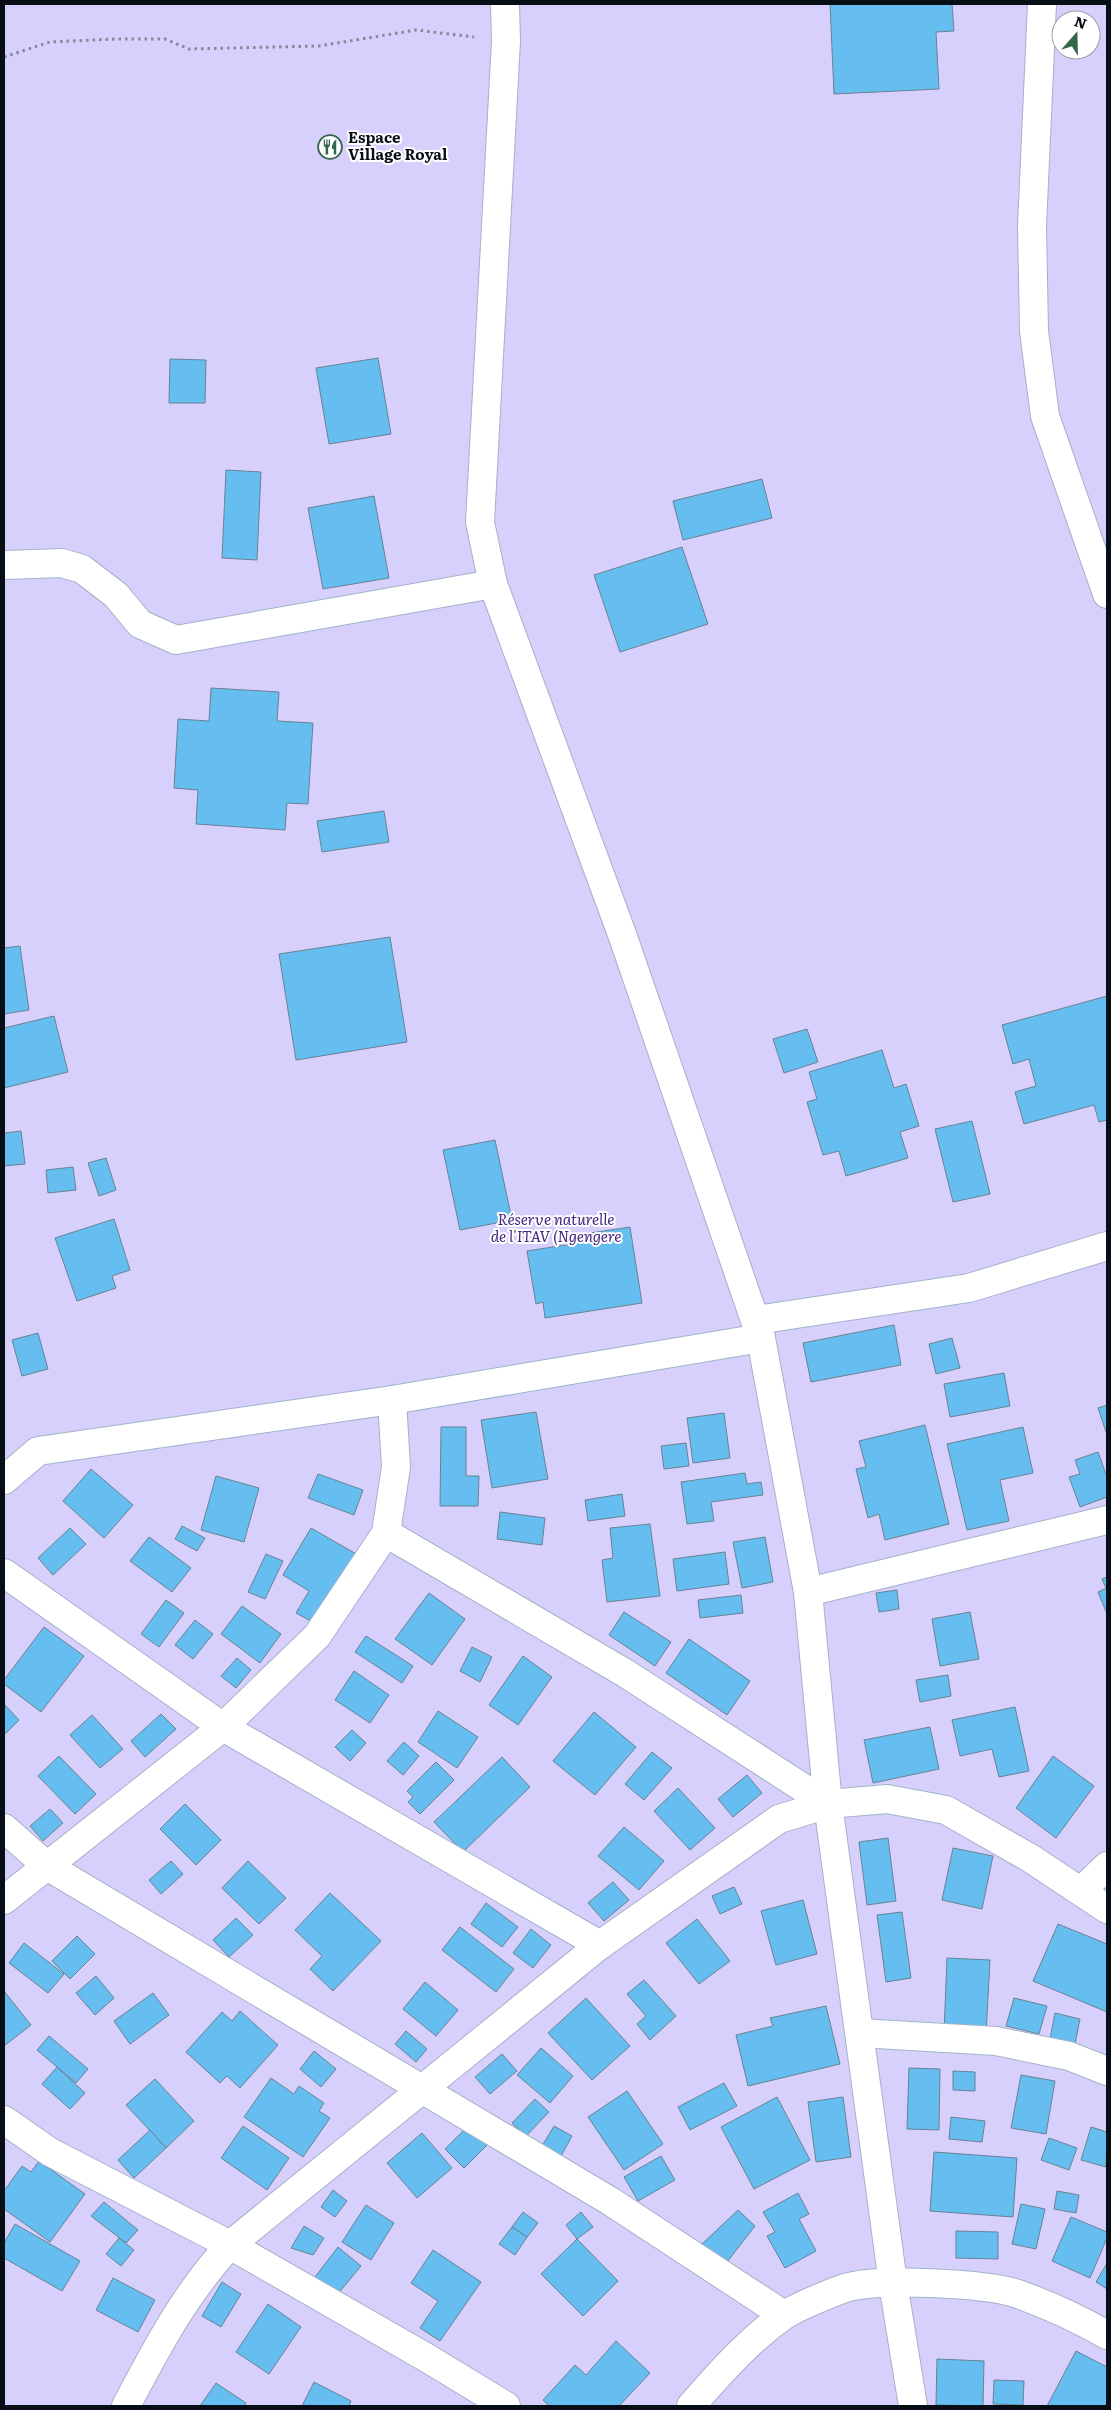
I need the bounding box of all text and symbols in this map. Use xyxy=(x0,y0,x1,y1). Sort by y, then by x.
north arrow xyxy=(1051,10,1101,60)
text: N xyxy=(1072,10,1090,33)
place label: Espace Village Royal xyxy=(348,125,448,165)
restaurant icon: Espace Village Royal xyxy=(317,134,343,160)
park label: Réserve naturelle de l'ITAV (Ngengere xyxy=(491,1207,621,1247)

